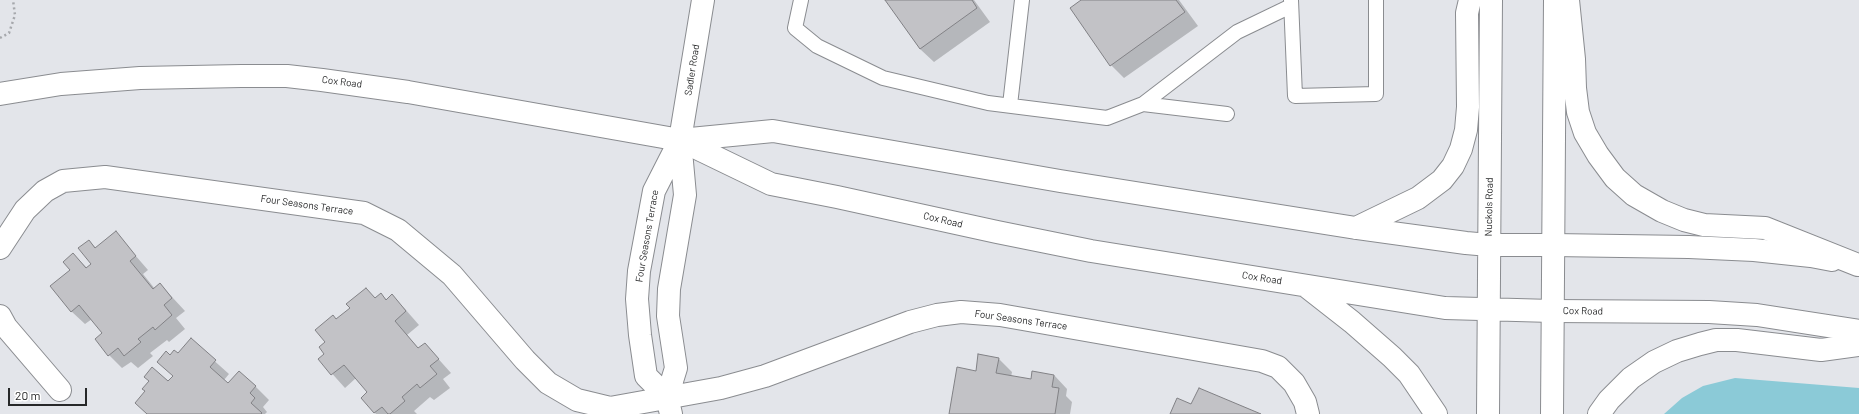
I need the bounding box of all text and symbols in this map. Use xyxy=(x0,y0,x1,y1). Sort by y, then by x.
street label: Sadler Road xyxy=(682,43,702,97)
street label: Cox Road xyxy=(321,74,363,90)
street label: Nuckols Road xyxy=(1482,177,1496,237)
street label: Four Seasons Terrace xyxy=(633,189,661,283)
street label: Four Seasons Terrace xyxy=(260,193,354,217)
street label: Cox Road xyxy=(922,210,964,230)
street label: Cox Road xyxy=(1241,269,1283,287)
street label: Cox Road xyxy=(1563,305,1603,317)
street label: Four Seasons Terrace xyxy=(974,308,1068,332)
scale bar xyxy=(10,380,89,406)
text: 20 m xyxy=(15,388,41,402)

